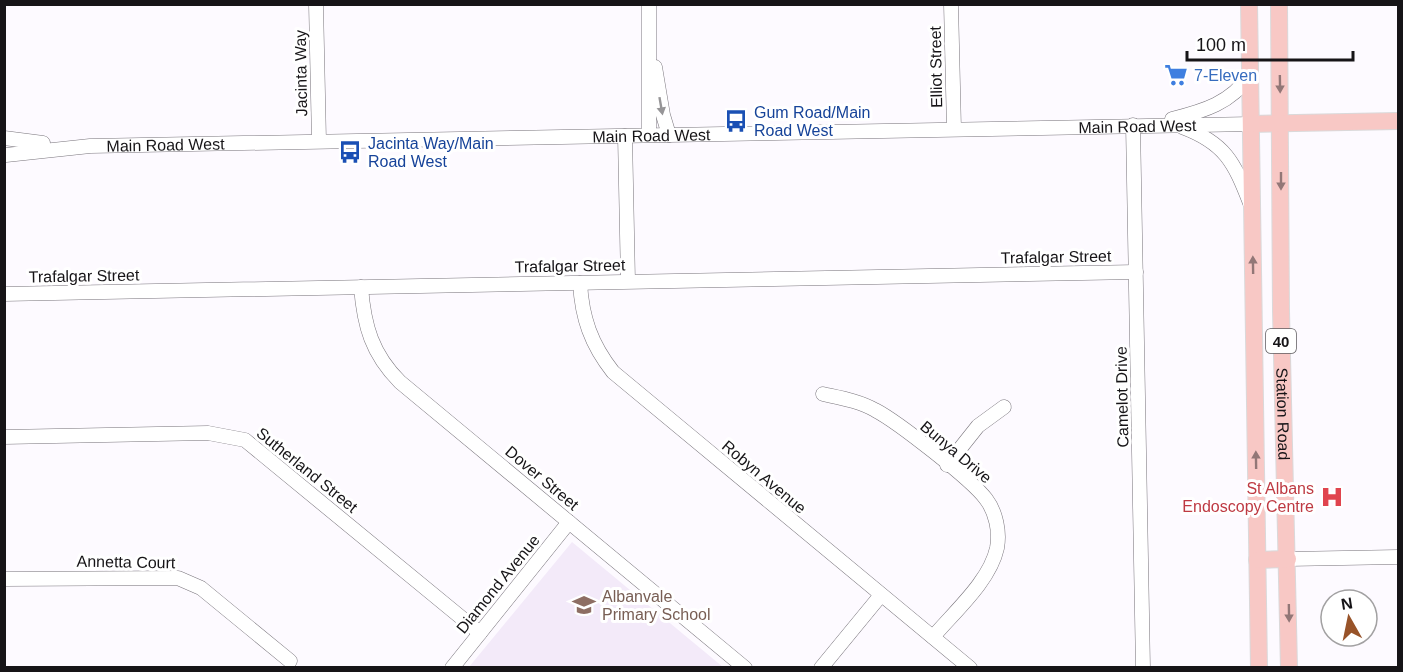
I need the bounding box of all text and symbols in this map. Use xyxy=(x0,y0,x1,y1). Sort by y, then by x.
scale bar xyxy=(1187,24,1354,62)
street label: Elliot Street xyxy=(927,25,945,108)
street label: Jacinta Way xyxy=(292,30,310,116)
text: 100 m xyxy=(1196,35,1246,55)
supermarket icon: 7-Eleven xyxy=(1163,62,1189,88)
place label: 7-Eleven xyxy=(1194,67,1257,84)
one-way arrow xyxy=(1275,74,1285,93)
one-way arrow xyxy=(657,96,666,115)
place label: Gum Road/Main Road West xyxy=(754,104,871,139)
bus stop icon: Gum Road/Main Road West xyxy=(723,108,749,134)
street label: Main Road West xyxy=(1078,117,1197,136)
street label: Main Road West xyxy=(592,126,711,145)
street label: Main Road West xyxy=(106,135,225,154)
place label: Jacinta Way/Main Road West xyxy=(368,135,494,170)
bus stop icon: Jacinta Way/Main Road West xyxy=(337,139,363,165)
one-way arrow xyxy=(1276,172,1286,191)
street label: Trafalgar Street xyxy=(1001,248,1112,266)
one-way arrow xyxy=(1248,255,1258,274)
street label: Trafalgar Street xyxy=(515,257,626,275)
street label: Trafalgar Street xyxy=(29,267,140,285)
road number: 40 xyxy=(1266,329,1296,353)
street label: Camelot Drive xyxy=(1113,346,1131,448)
street label: Station Road xyxy=(1274,367,1293,460)
street label: Bunya Drive xyxy=(917,417,995,487)
street label: Sutherland Street xyxy=(253,424,361,516)
street label: Robyn Avenue xyxy=(719,437,809,517)
street label: Dover Street xyxy=(502,443,582,514)
one-way arrow xyxy=(1251,450,1260,469)
place label: St Albans Endoscopy Centre xyxy=(1182,480,1314,515)
hospital icon: St Albans Endoscopy Centre xyxy=(1319,484,1345,510)
street label: Diamond Avenue xyxy=(453,531,543,637)
street label: Annetta Court xyxy=(76,553,176,571)
place label: Albanvale Primary School xyxy=(602,588,710,623)
north arrow xyxy=(1319,588,1379,648)
school or university icon: Albanvale Primary School xyxy=(571,592,597,618)
text: N xyxy=(1340,594,1354,613)
one-way arrow xyxy=(1284,604,1294,623)

